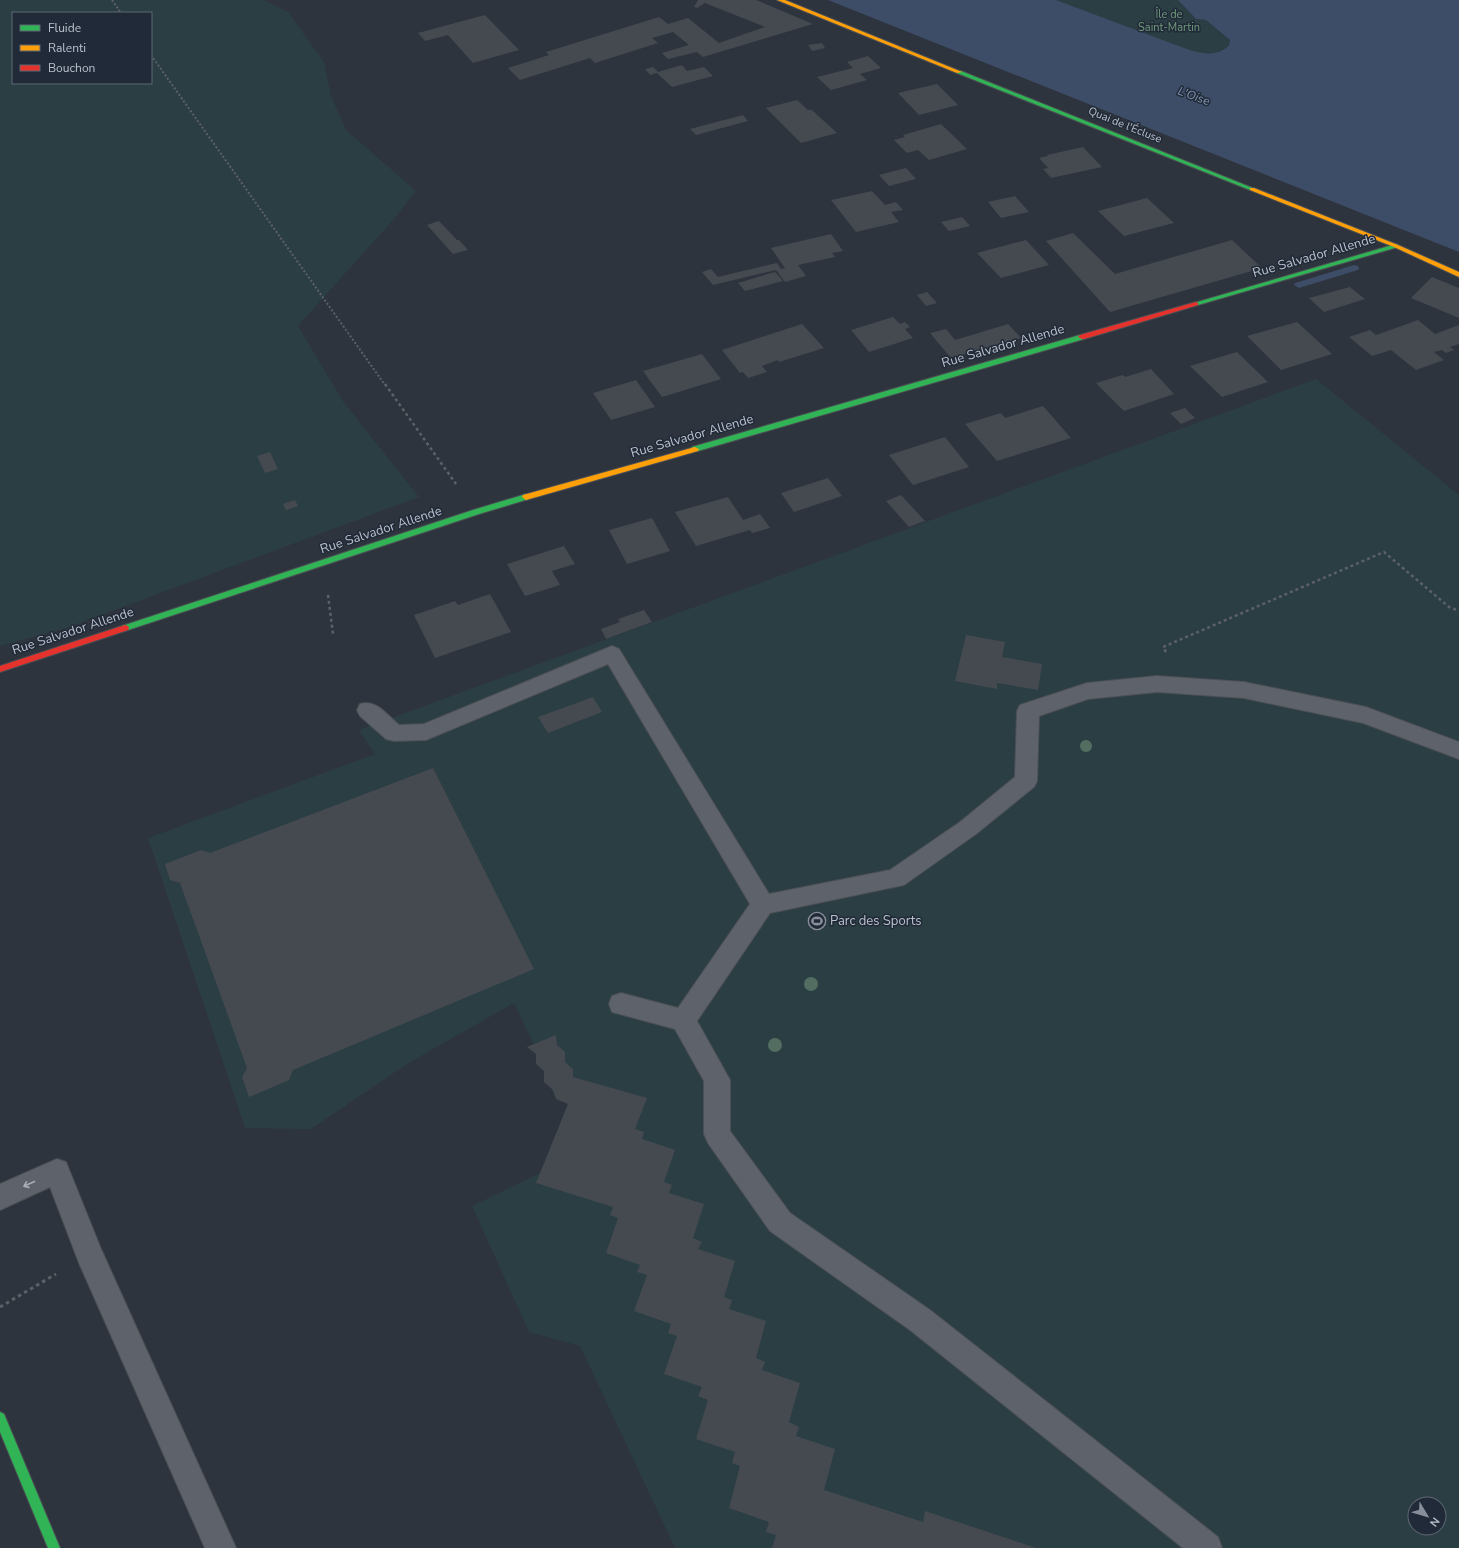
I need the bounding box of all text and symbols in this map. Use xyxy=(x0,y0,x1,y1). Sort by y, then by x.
park label: Île de Saint-Martin xyxy=(1138,6,1200,35)
legend xyxy=(12,12,152,84)
text: Fluide xyxy=(48,20,81,36)
text: Ralenti xyxy=(48,40,86,56)
text: Bouchon xyxy=(48,60,95,76)
water label: L'Oise xyxy=(1176,83,1213,109)
street label: Quai de l'Écluse xyxy=(1086,102,1165,147)
street label: Rue Salvador Allende xyxy=(1250,230,1378,282)
street label: Rue Salvador Allende xyxy=(939,320,1067,372)
street label: Rue Salvador Allende xyxy=(628,410,756,462)
street label: Rue Salvador Allende xyxy=(318,502,444,558)
street label: Rue Salvador Allende xyxy=(10,603,136,659)
sports icon: Parc des Sports xyxy=(807,911,827,931)
place label: Parc des Sports xyxy=(830,912,921,930)
one-way arrow xyxy=(23,1181,35,1188)
north arrow xyxy=(1407,1496,1447,1536)
text: N xyxy=(1426,1514,1443,1530)

